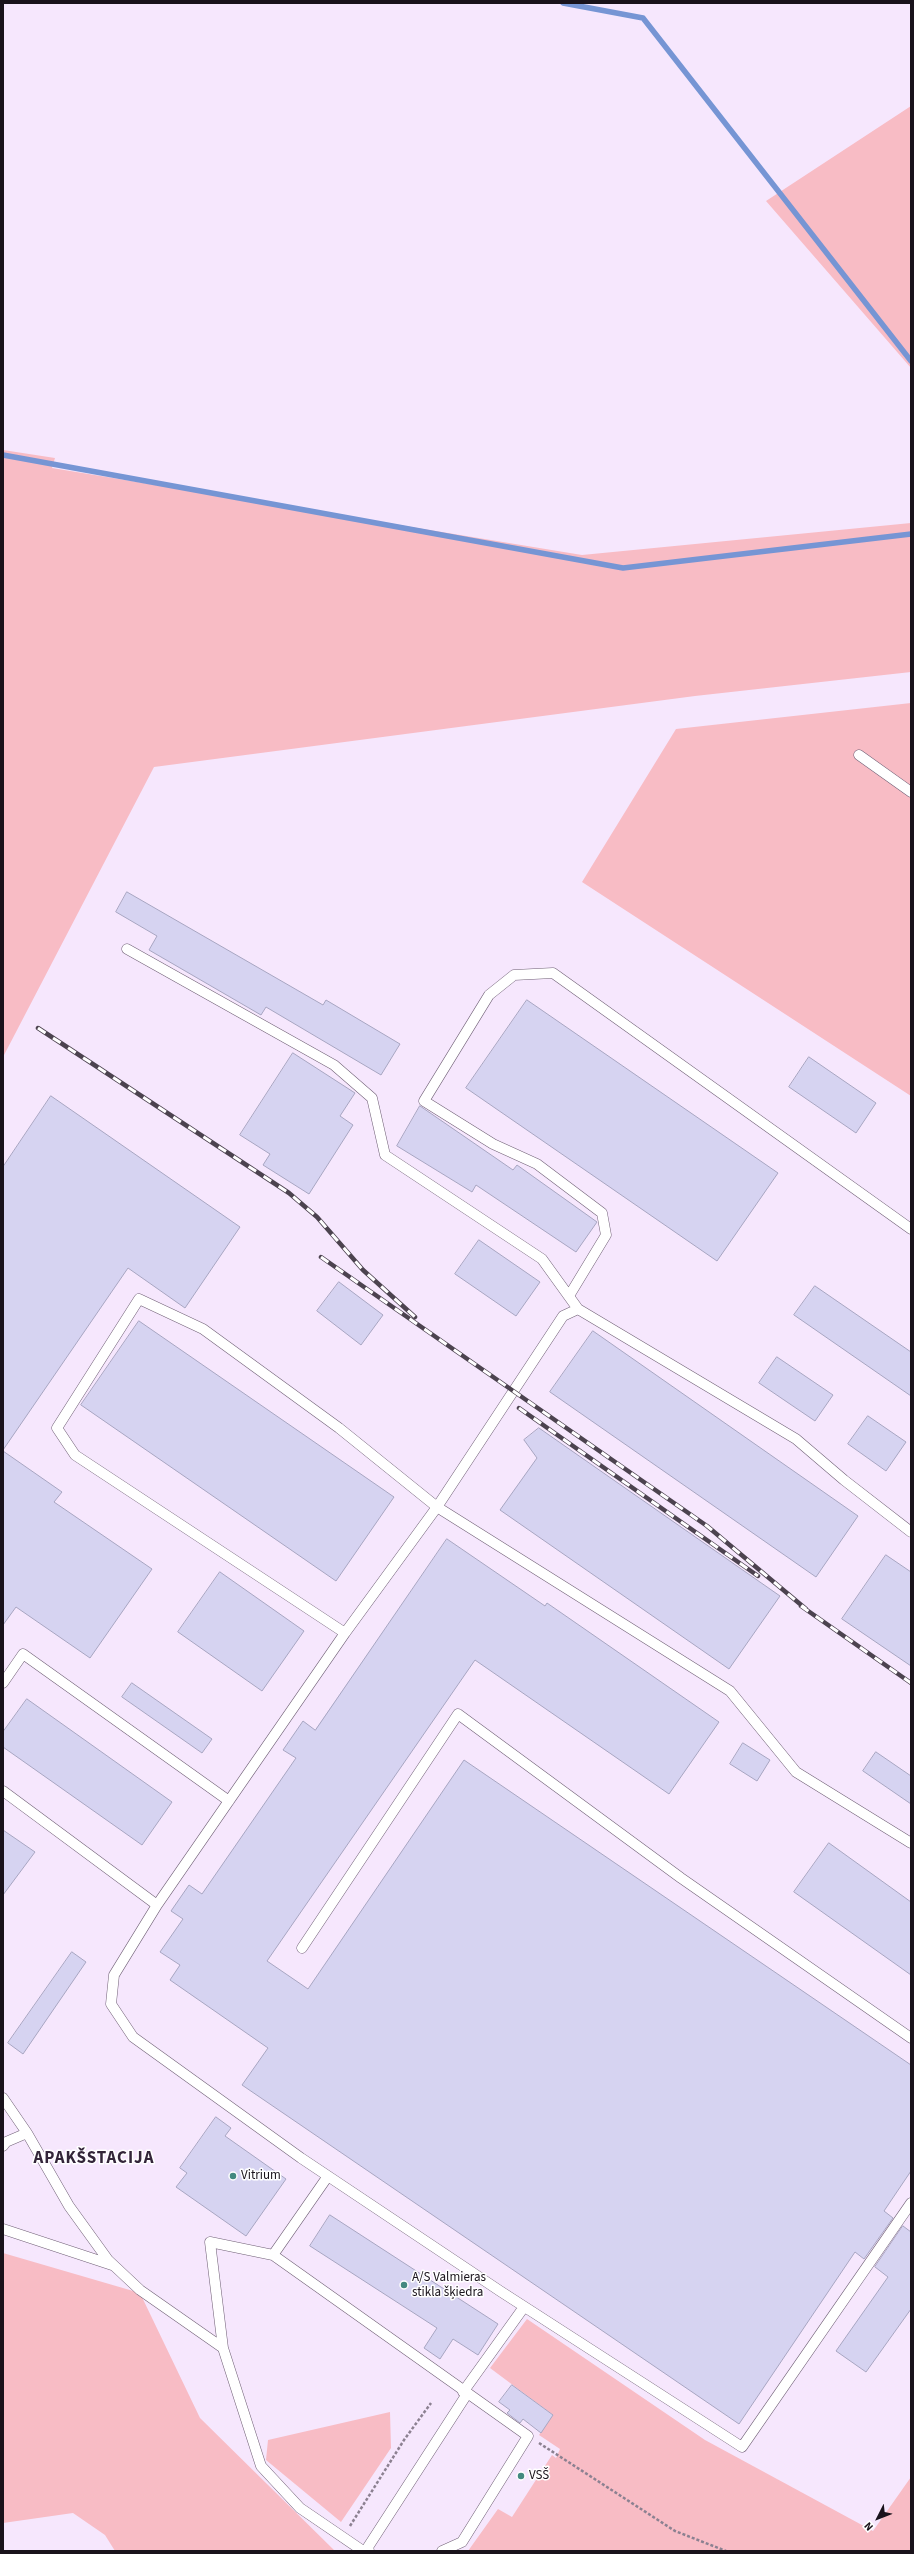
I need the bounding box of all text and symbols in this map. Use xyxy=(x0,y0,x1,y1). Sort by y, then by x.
district label: APAKŠSTACIJA xyxy=(33,2149,155,2169)
place label: Vitrium xyxy=(241,2168,281,2184)
marker: Vitrium xyxy=(228,2171,238,2181)
place label: A/S Valmieras stikla šķiedra xyxy=(412,2270,486,2301)
marker: A/S Valmieras stikla šķiedra xyxy=(399,2280,409,2290)
place label: VSŠ xyxy=(529,2468,549,2484)
marker: VSŠ xyxy=(516,2471,526,2481)
north arrow xyxy=(858,2498,898,2538)
text: N xyxy=(861,2519,877,2534)

